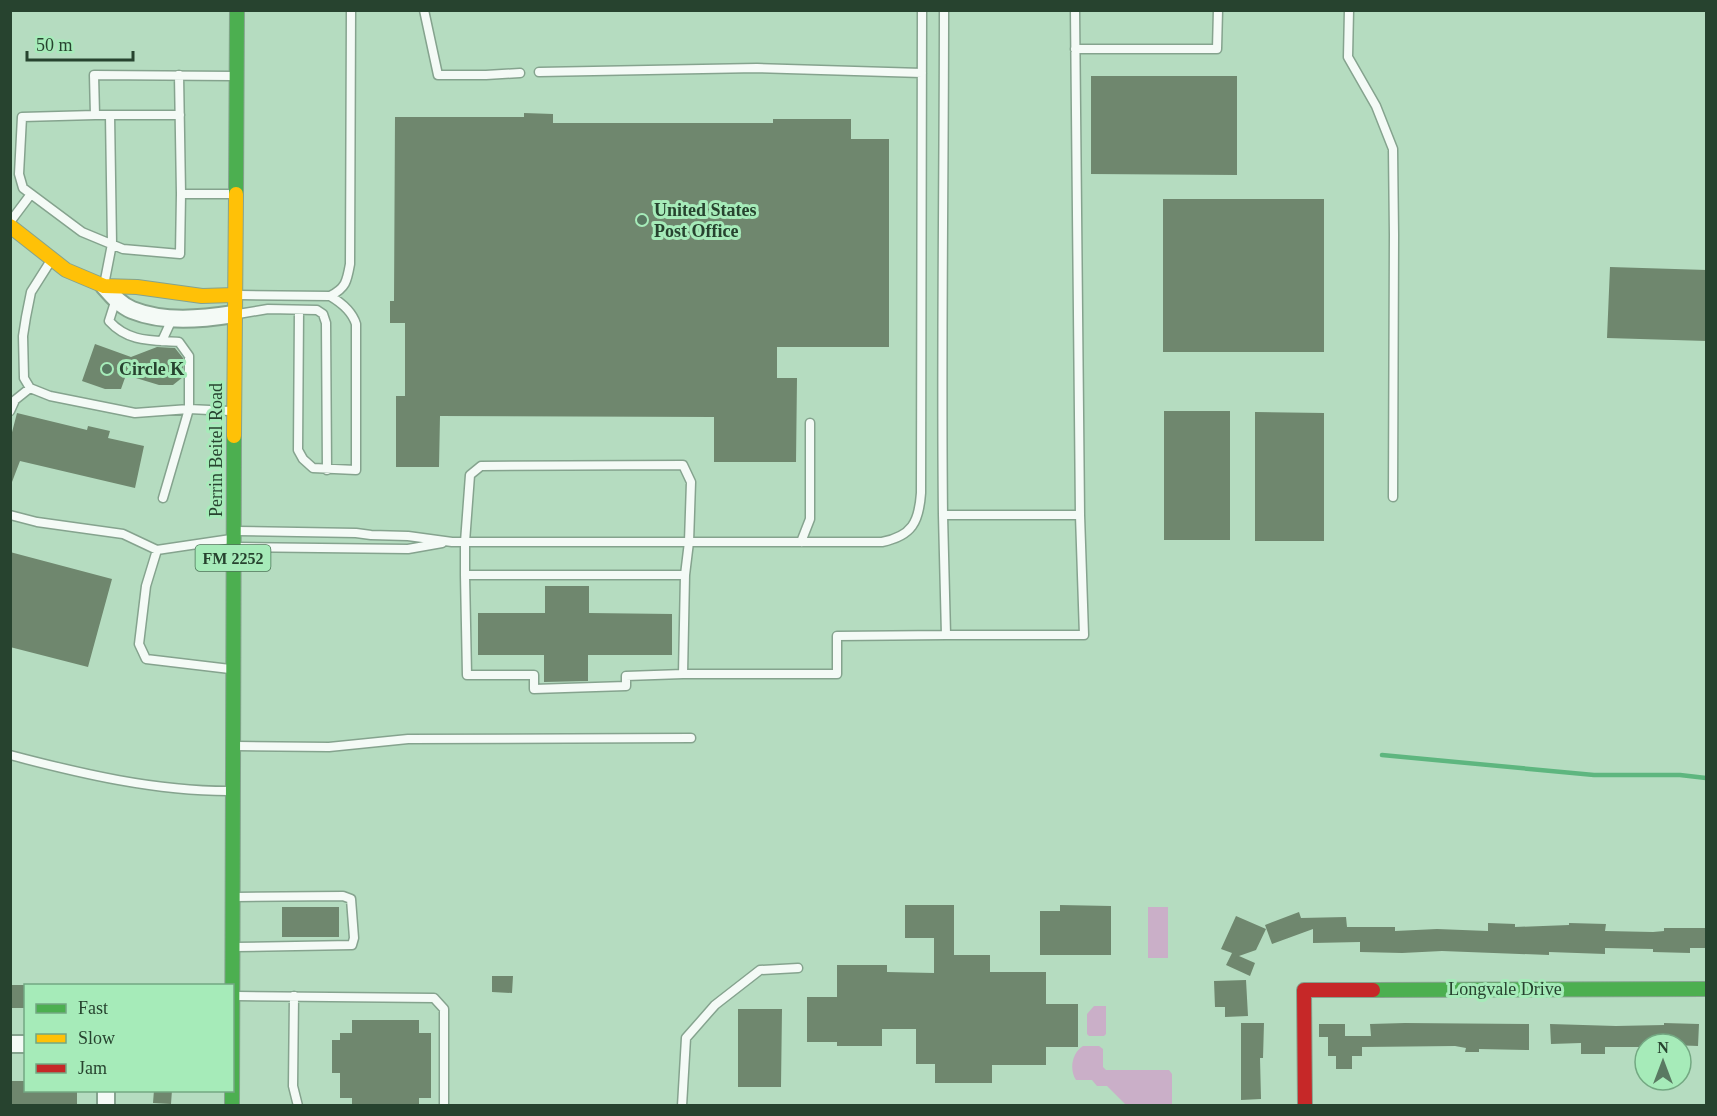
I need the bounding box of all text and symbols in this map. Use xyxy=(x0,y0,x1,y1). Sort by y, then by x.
scale bar xyxy=(27,24,134,62)
text: 50 m xyxy=(36,35,73,55)
place label: United States Post Office xyxy=(654,200,757,241)
marker: United States Post Office xyxy=(635,213,649,227)
place label: Circle K xyxy=(119,359,184,379)
marker: Circle K xyxy=(100,362,114,376)
street label: Perrin Beitel Road xyxy=(206,383,226,517)
road number: FM 2252 xyxy=(196,545,270,571)
street label: Longvale Drive xyxy=(1448,979,1562,999)
legend xyxy=(24,984,234,1092)
text: Fast xyxy=(78,998,108,1018)
text: Slow xyxy=(78,1028,115,1048)
north arrow xyxy=(1633,1032,1693,1092)
text: N xyxy=(1657,1039,1669,1056)
text: Jam xyxy=(78,1058,107,1078)

